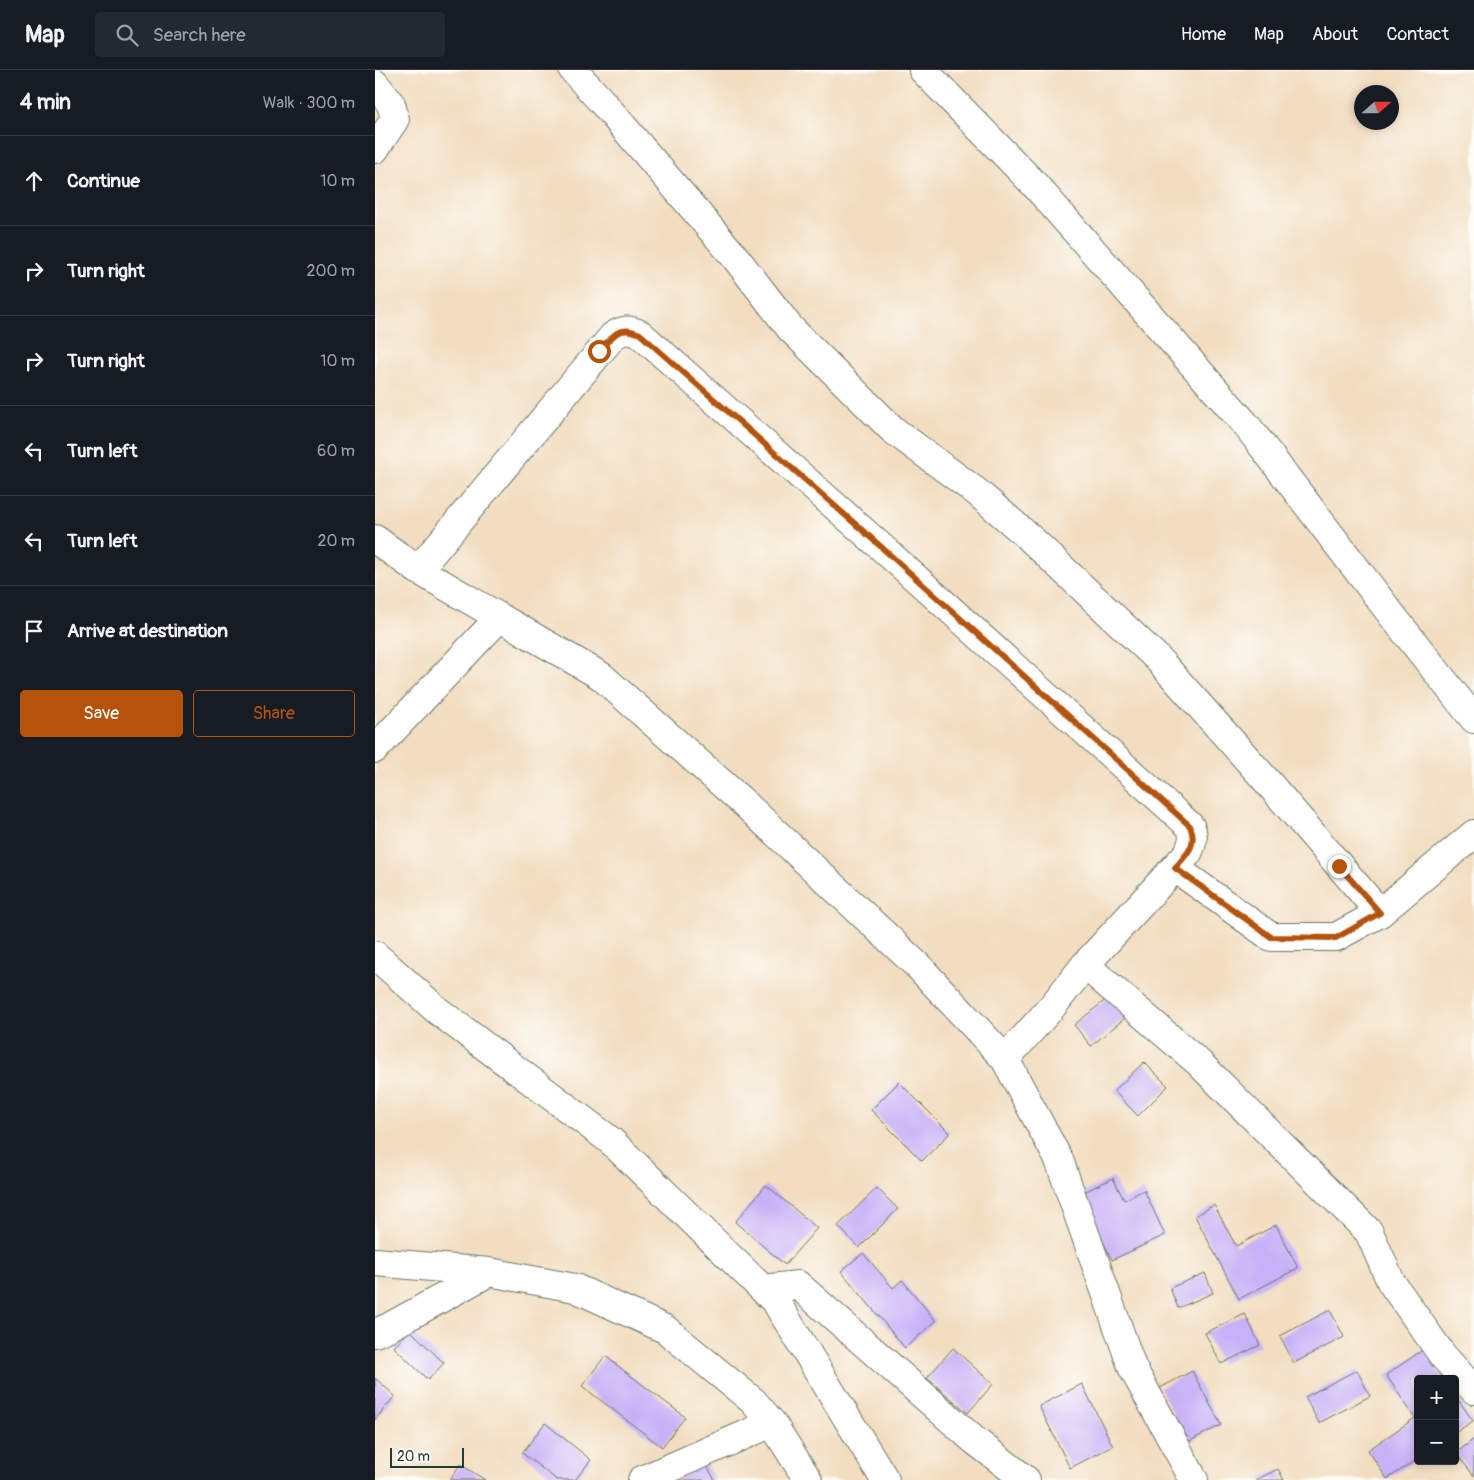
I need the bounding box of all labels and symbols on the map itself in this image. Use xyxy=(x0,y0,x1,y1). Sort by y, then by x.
north arrow xyxy=(1354,85,1399,130)
route start xyxy=(588,340,611,363)
route end xyxy=(1328,855,1351,878)
scale bar xyxy=(390,1445,464,1468)

